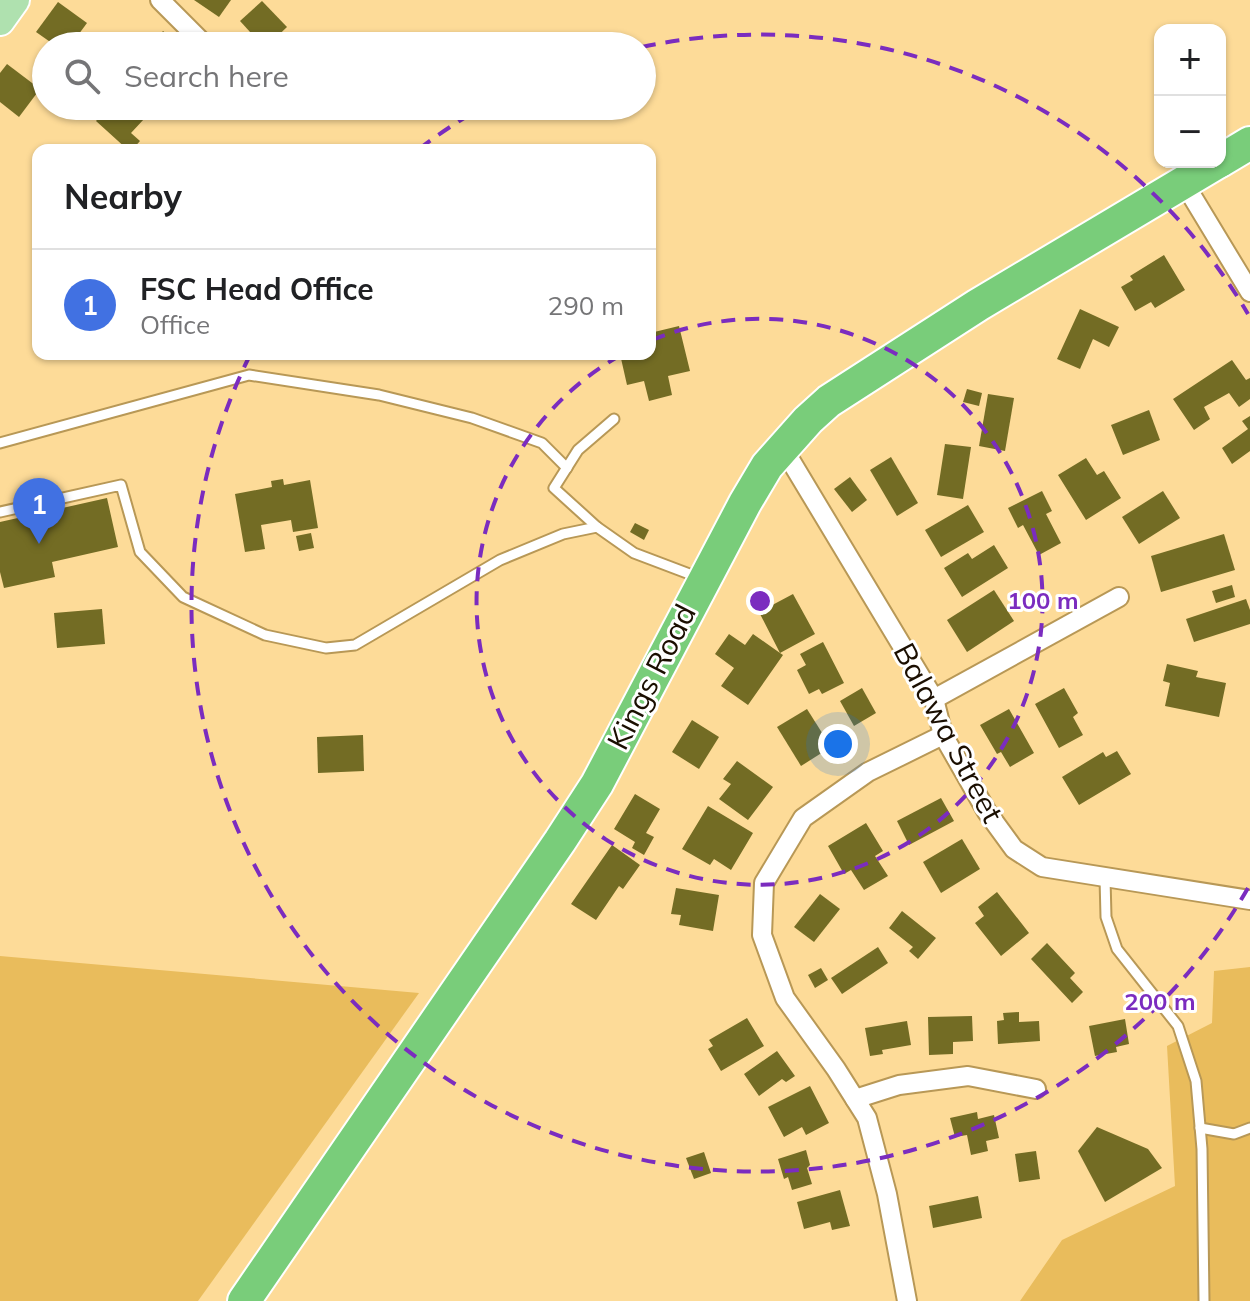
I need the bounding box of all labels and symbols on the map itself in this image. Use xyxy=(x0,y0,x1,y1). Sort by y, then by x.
pin: 1 xyxy=(13,478,65,544)
text: 100 m xyxy=(1007,585,1079,615)
centre of rings xyxy=(746,587,774,615)
street label: Kings Road xyxy=(598,597,704,756)
street label: Balawa Street xyxy=(886,636,1012,829)
your location xyxy=(818,724,858,764)
text: 200 m xyxy=(1124,986,1196,1016)

